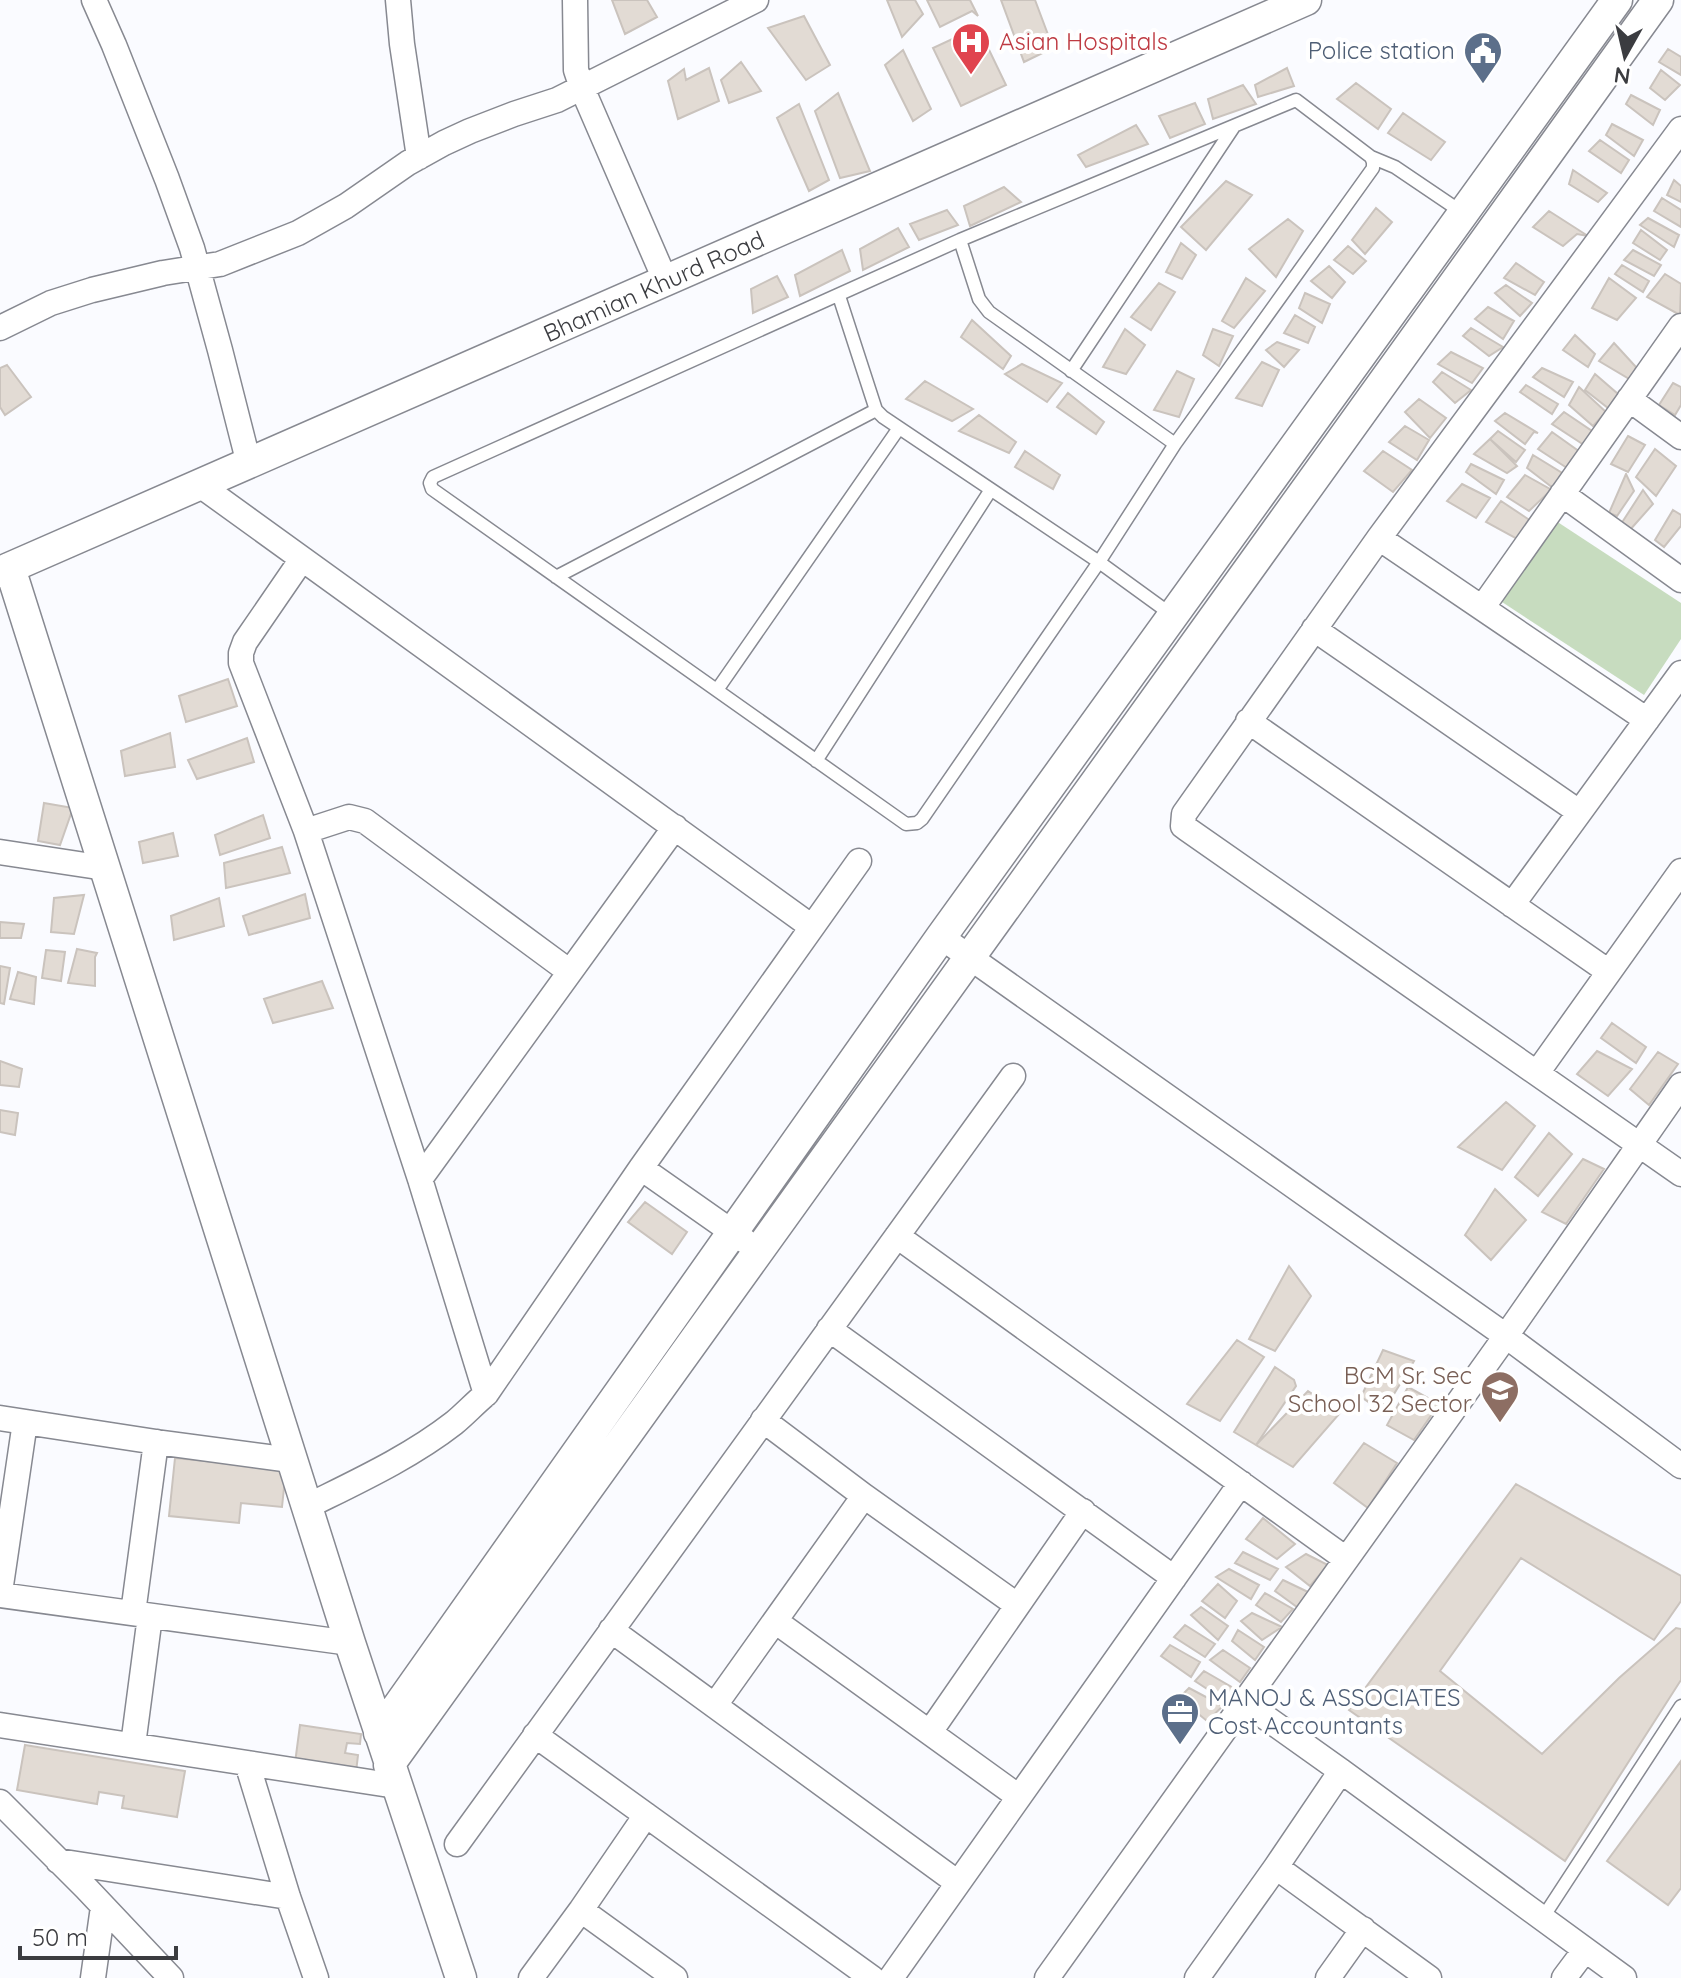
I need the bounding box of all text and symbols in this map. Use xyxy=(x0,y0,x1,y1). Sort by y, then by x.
north arrow xyxy=(1585,16,1665,96)
hospital icon: Asian Hospitals xyxy=(950,21,992,76)
place label: Asian Hospitals xyxy=(999,26,1168,56)
public building icon: Police station xyxy=(1462,30,1504,85)
place label: Police station xyxy=(1308,35,1455,65)
text: N xyxy=(1612,61,1632,91)
street label: Bhamian Khurd Road xyxy=(539,224,769,348)
place label: BCM Sr. Sec School 32 Sector xyxy=(1288,1360,1472,1418)
school or university icon: BCM Sr. Sec School 32 Sector xyxy=(1479,1369,1521,1424)
place label: MANOJ & ASSOCIATES Cost Accountants xyxy=(1208,1682,1461,1740)
office icon: MANOJ & ASSOCIATES Cost Accountants xyxy=(1159,1691,1201,1746)
scale bar xyxy=(20,1910,176,1960)
text: 50 m xyxy=(32,1922,88,1952)

